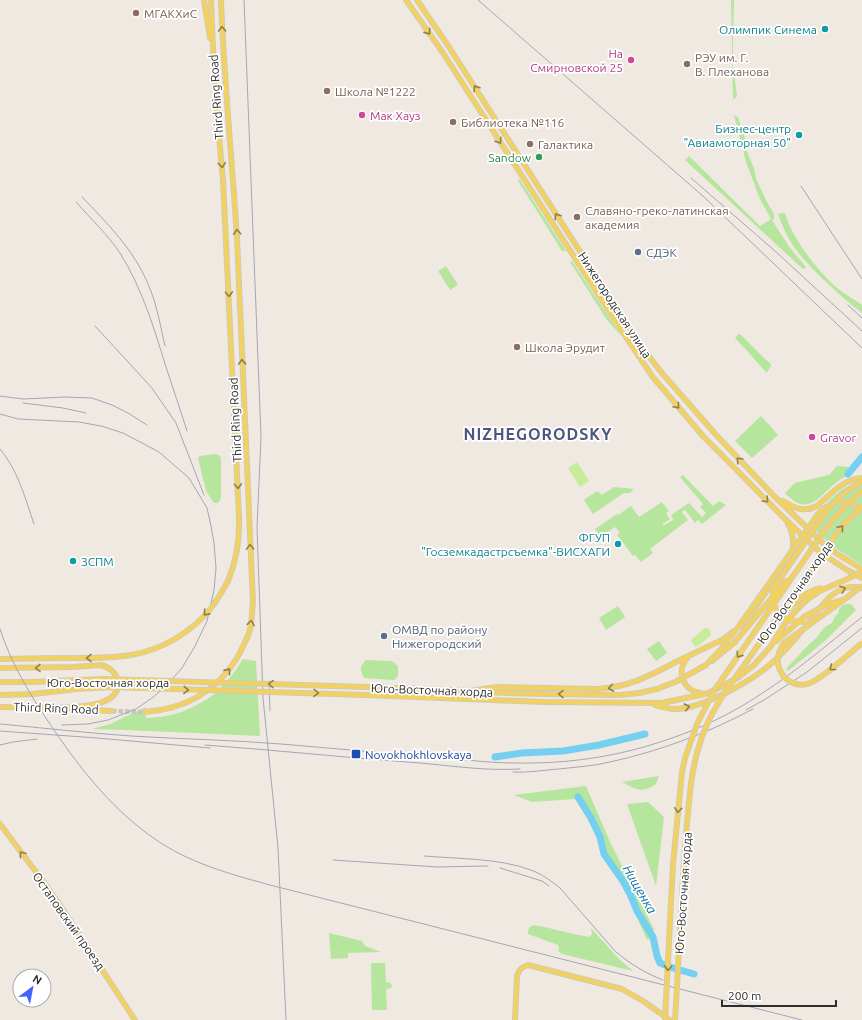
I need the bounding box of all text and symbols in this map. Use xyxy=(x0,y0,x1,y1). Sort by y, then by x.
place label: МГАКХиС xyxy=(144,7,198,20)
marker: МГАКХиС xyxy=(131,8,141,18)
place label: Олимпик Синема xyxy=(719,23,817,36)
marker: Олимпик Синема xyxy=(820,24,830,34)
one-way arrow xyxy=(218,26,227,32)
one-way arrow xyxy=(423,28,431,35)
place label: На Смирновской 25 xyxy=(530,47,623,74)
place label: РЭУ им. Г. В. Плеханова xyxy=(695,51,769,78)
street label: Third Ring Road xyxy=(207,54,225,140)
marker: На Смирновской 25 xyxy=(626,55,636,65)
marker: РЭУ им. Г. В. Плеханова xyxy=(682,59,692,69)
place label: Школа №1222 xyxy=(335,85,416,98)
marker: Школа №1222 xyxy=(322,86,332,96)
one-way arrow xyxy=(473,86,480,93)
place label: Мак Хауз xyxy=(370,109,421,122)
marker: Мак Хауз xyxy=(357,110,367,120)
place label: Библиотека №116 xyxy=(461,116,564,129)
marker: Библиотека №116 xyxy=(448,117,458,127)
place label: Бизнес-центр "Авиамоторная 50" xyxy=(683,122,791,149)
marker: Бизнес-центр "Авиамоторная 50" xyxy=(794,130,804,140)
one-way arrow xyxy=(494,137,502,144)
place label: Галактика xyxy=(538,138,593,151)
marker: Галактика xyxy=(525,139,535,149)
place label: Sandow xyxy=(488,151,532,164)
marker: Sandow xyxy=(534,152,544,162)
one-way arrow xyxy=(217,162,226,168)
place label: Славяно-греко-латинская академия xyxy=(585,204,729,231)
marker: Славяно-греко-латинская академия xyxy=(572,212,582,222)
one-way arrow xyxy=(555,213,562,220)
one-way arrow xyxy=(232,229,241,235)
place label: СДЭК xyxy=(646,246,677,259)
marker: СДЭК xyxy=(633,247,643,257)
street label: Нижегородская улица xyxy=(576,250,654,360)
one-way arrow xyxy=(225,291,233,297)
place label: Школа Эрудит xyxy=(525,341,606,354)
marker: Школа Эрудит xyxy=(512,342,522,352)
one-way arrow xyxy=(238,359,246,365)
street label: Third Ring Road xyxy=(226,377,244,463)
one-way arrow xyxy=(672,401,679,408)
district label: NIZHEGORODSKY xyxy=(464,425,612,443)
place label: Gravor xyxy=(820,431,857,444)
marker: Gravor xyxy=(807,432,817,442)
one-way arrow xyxy=(736,457,744,465)
one-way arrow xyxy=(234,483,242,489)
one-way arrow xyxy=(761,495,769,503)
one-way arrow xyxy=(836,525,844,533)
place label: ФГУП "Госземкадастрсъемка"-ВИСХАГИ xyxy=(421,531,610,558)
street label: Юго-Восточная хорда xyxy=(755,538,835,646)
marker: ФГУП "Госземкадастрсъемка"-ВИСХАГИ xyxy=(613,539,623,549)
one-way arrow xyxy=(246,544,254,550)
place label: ЗСПМ xyxy=(81,555,114,568)
marker: ЗСПМ xyxy=(68,556,78,566)
one-way arrow xyxy=(839,585,846,593)
one-way arrow xyxy=(204,609,211,616)
one-way arrow xyxy=(246,619,255,626)
place label: ОМВД по району Нижегородский xyxy=(392,623,487,650)
marker: ОМВД по району Нижегородский xyxy=(379,631,389,641)
one-way arrow xyxy=(736,651,744,658)
one-way arrow xyxy=(86,654,92,662)
one-way arrow xyxy=(35,663,41,672)
one-way arrow xyxy=(829,663,837,670)
one-way arrow xyxy=(223,668,230,676)
street label: Юго-Восточная хорда xyxy=(47,676,169,689)
one-way arrow xyxy=(268,680,274,688)
street label: Юго-Восточная хорда xyxy=(371,681,493,699)
one-way arrow xyxy=(608,683,614,692)
one-way arrow xyxy=(183,686,189,694)
one-way arrow xyxy=(313,689,319,698)
one-way arrow xyxy=(558,690,564,698)
street label: Third Ring Road xyxy=(13,700,99,716)
one-way arrow xyxy=(684,703,690,711)
marker: Novokhokhlovskaya xyxy=(350,748,362,760)
place label: Novokhokhlovskaya xyxy=(365,748,472,761)
one-way arrow xyxy=(674,807,683,813)
street label: Юго-Восточная хорда xyxy=(672,832,694,954)
one-way arrow xyxy=(20,852,27,859)
water label: Нищенка xyxy=(620,862,660,916)
street label: Остаповский проезд xyxy=(30,870,108,972)
one-way arrow xyxy=(663,965,672,971)
north arrow xyxy=(12,968,52,1008)
text: N xyxy=(31,972,44,987)
scale bar xyxy=(722,982,836,1008)
text: 200 m xyxy=(728,989,761,1002)

